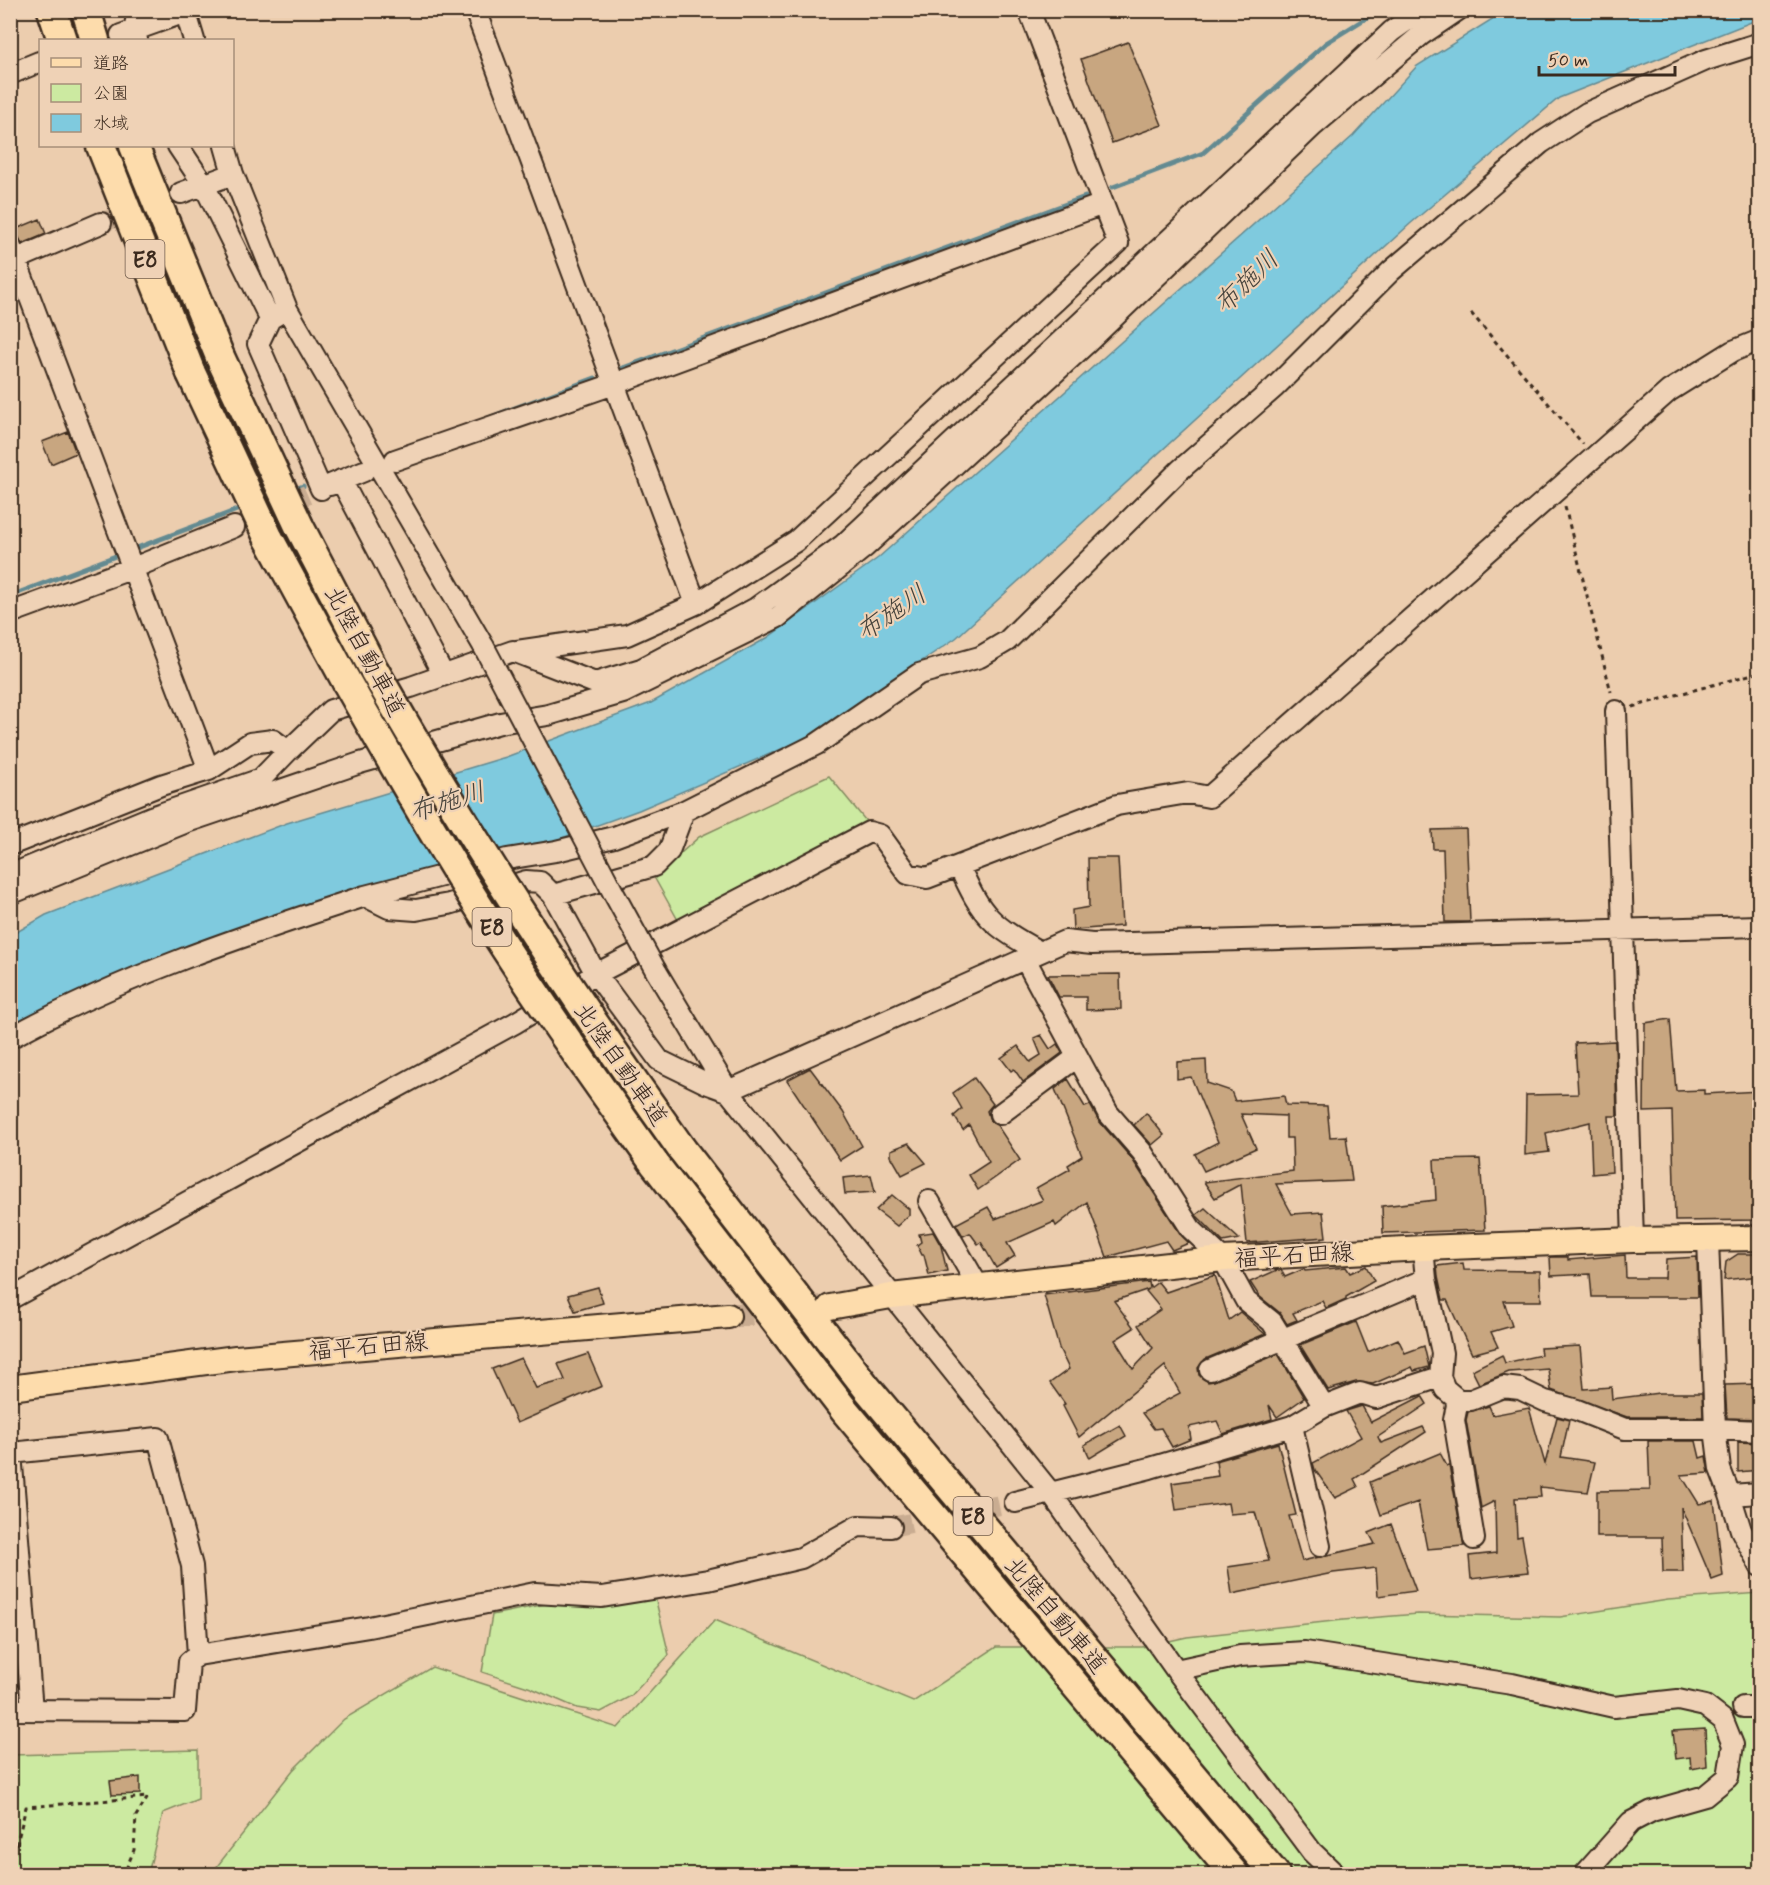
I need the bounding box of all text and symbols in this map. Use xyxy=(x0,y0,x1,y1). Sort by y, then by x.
legend xyxy=(39,39,234,147)
scale bar xyxy=(1539,39,1676,77)
text: 50 m xyxy=(1548,49,1588,73)
text: 道路 xyxy=(93,52,129,76)
text: 公園 xyxy=(93,82,129,106)
text: 水域 xyxy=(93,112,129,136)
road number: E8 xyxy=(126,240,164,278)
water label: 布施川 xyxy=(1208,243,1287,322)
water label: 布施川 xyxy=(850,578,934,650)
street label: 北陸自動車道 xyxy=(316,581,411,723)
water label: 布施川 xyxy=(405,775,490,831)
road number: E8 xyxy=(472,908,512,946)
street label: 北陸自動車道 xyxy=(566,997,674,1133)
street label: 福平石田線 xyxy=(1233,1238,1355,1275)
street label: 福平石田線 xyxy=(307,1327,429,1368)
road number: E8 xyxy=(954,1497,992,1535)
street label: 北陸自動車道 xyxy=(997,1551,1113,1681)

